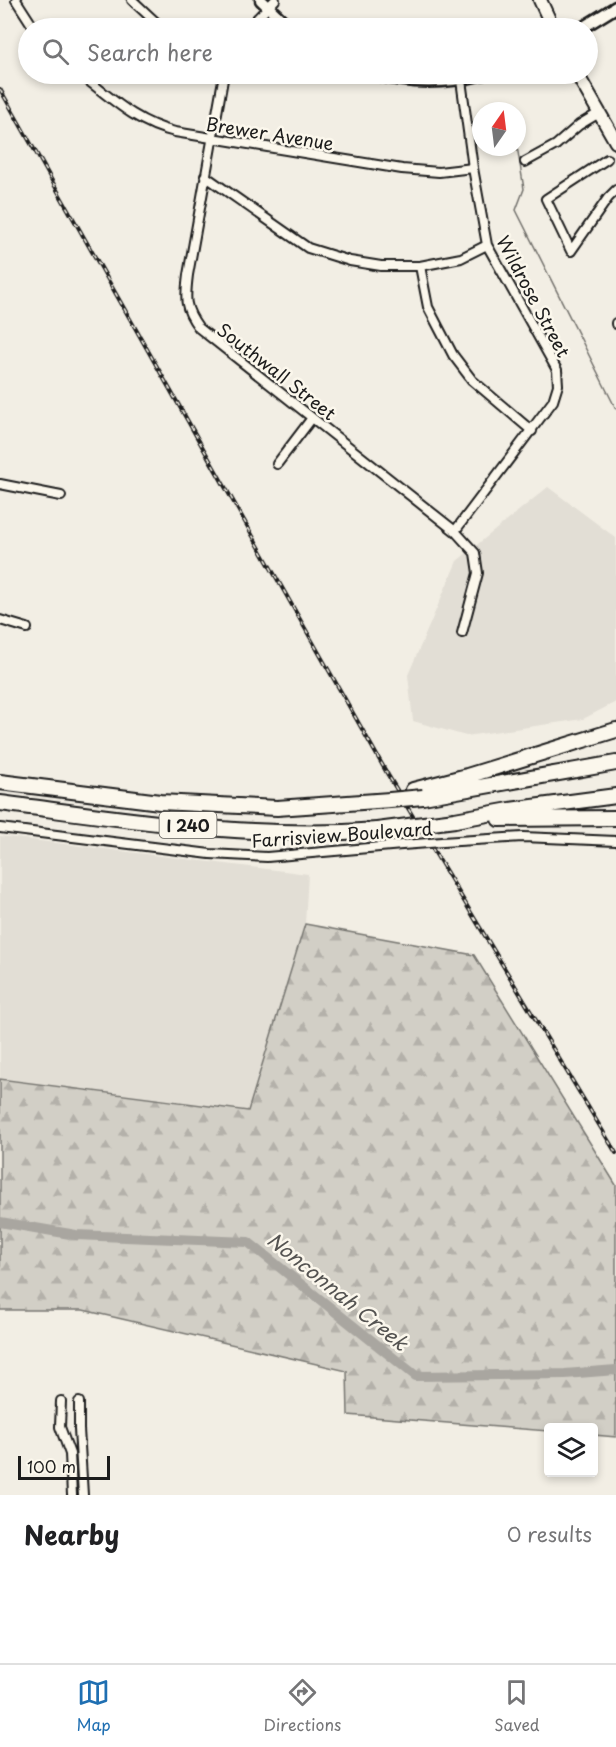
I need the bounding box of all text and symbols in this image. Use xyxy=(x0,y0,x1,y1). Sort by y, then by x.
search box xyxy=(18,18,598,84)
icon: search xyxy=(39,35,72,68)
text: Search here xyxy=(87,35,213,68)
north arrow xyxy=(472,102,526,156)
street label: Brewer Avenue xyxy=(204,110,336,156)
street label: Wildrose Street xyxy=(491,230,577,362)
street label: Southwall Street xyxy=(212,316,342,426)
road number: I 240 xyxy=(160,812,216,838)
street label: Farrisview Boulevard xyxy=(251,814,433,854)
water label: Nonconnah Creek xyxy=(261,1225,416,1358)
map controls xyxy=(544,1423,598,1477)
button: layers xyxy=(544,1423,598,1477)
scale bar xyxy=(18,1453,110,1480)
text: 100 m xyxy=(27,1454,76,1478)
text: Nearby xyxy=(24,1515,119,1554)
text: 0 results xyxy=(507,1519,592,1549)
tab: Map xyxy=(76,1676,111,1736)
tab: Directions xyxy=(263,1676,341,1736)
tab: Saved xyxy=(494,1676,540,1736)

